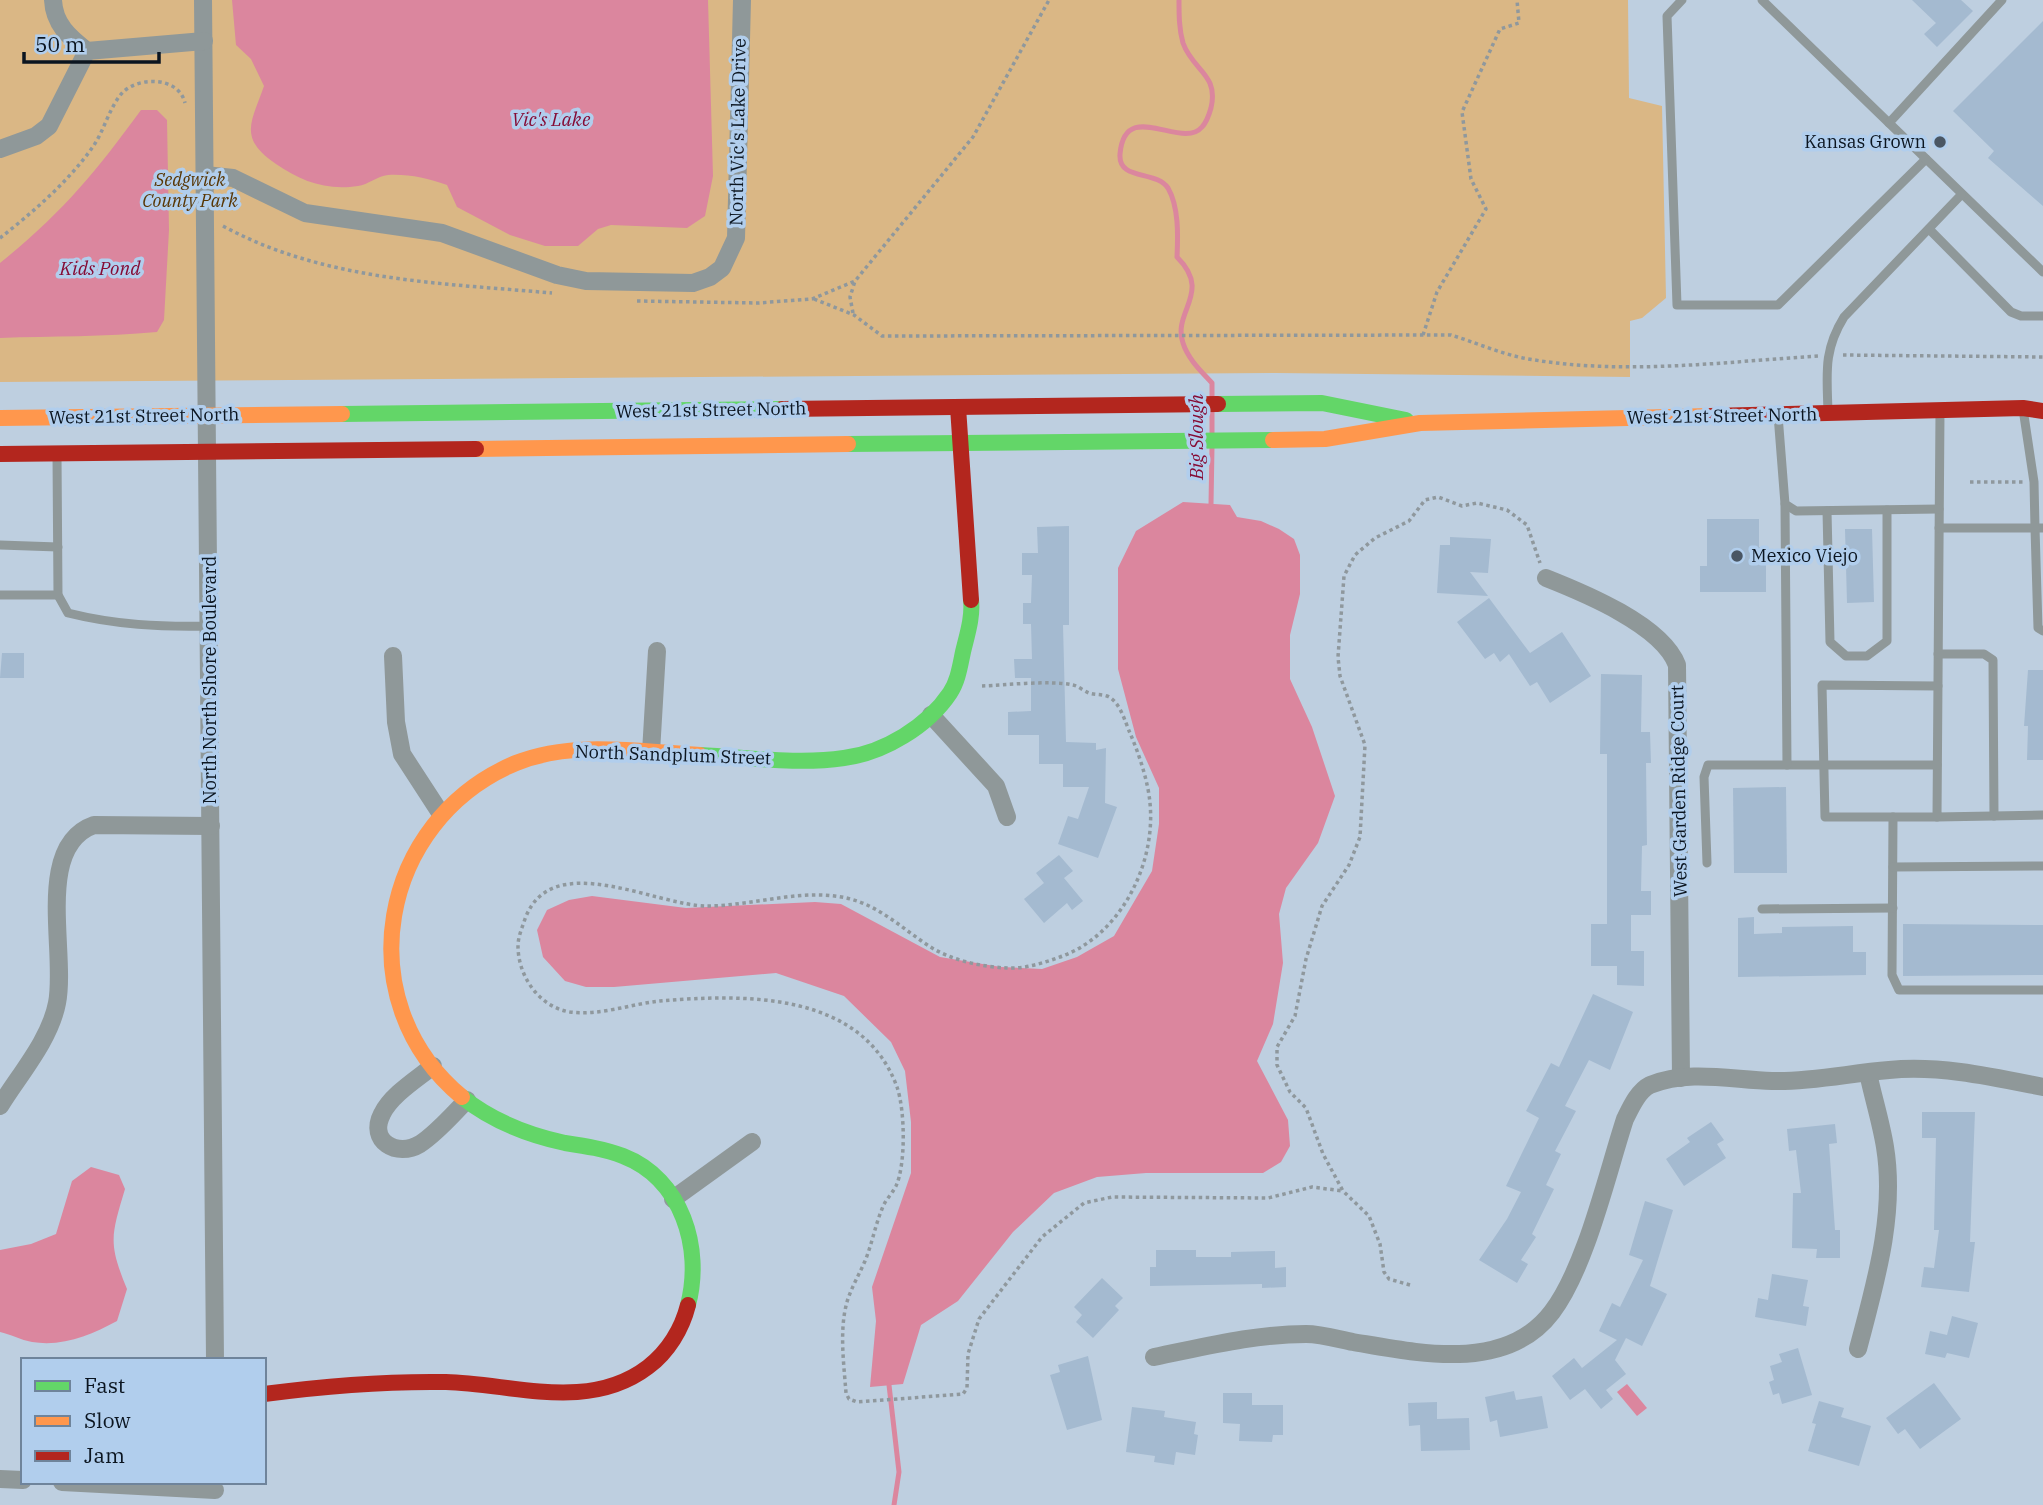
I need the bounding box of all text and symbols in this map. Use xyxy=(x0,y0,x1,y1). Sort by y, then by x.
scale bar xyxy=(24,21,159,65)
text: 50 m xyxy=(35,30,85,58)
street label: North Vic's Lake Drive xyxy=(724,38,751,226)
water label: Vic's Lake xyxy=(512,107,591,131)
place label: Kansas Grown xyxy=(1804,130,1926,153)
marker: Kansas Grown xyxy=(1932,134,1948,150)
park label: Sedgwick County Park xyxy=(142,168,238,212)
water label: Kids Pond xyxy=(58,256,141,280)
water label: Big Slough xyxy=(1184,394,1208,481)
street label: West 21st Street North xyxy=(615,396,807,423)
street label: West 21st Street North xyxy=(48,402,240,429)
street label: West 21st Street North xyxy=(1626,402,1818,429)
place label: Mexico Viejo xyxy=(1751,544,1858,567)
marker: Mexico Viejo xyxy=(1729,548,1745,564)
street label: North North Shore Boulevard xyxy=(198,556,221,804)
street label: West Garden Ridge Court xyxy=(1665,685,1692,897)
street label: North Sandplum Street xyxy=(575,740,772,769)
legend xyxy=(21,1358,266,1484)
text: Fast xyxy=(84,1371,125,1399)
text: Slow xyxy=(84,1406,131,1434)
text: Jam xyxy=(84,1441,125,1469)

